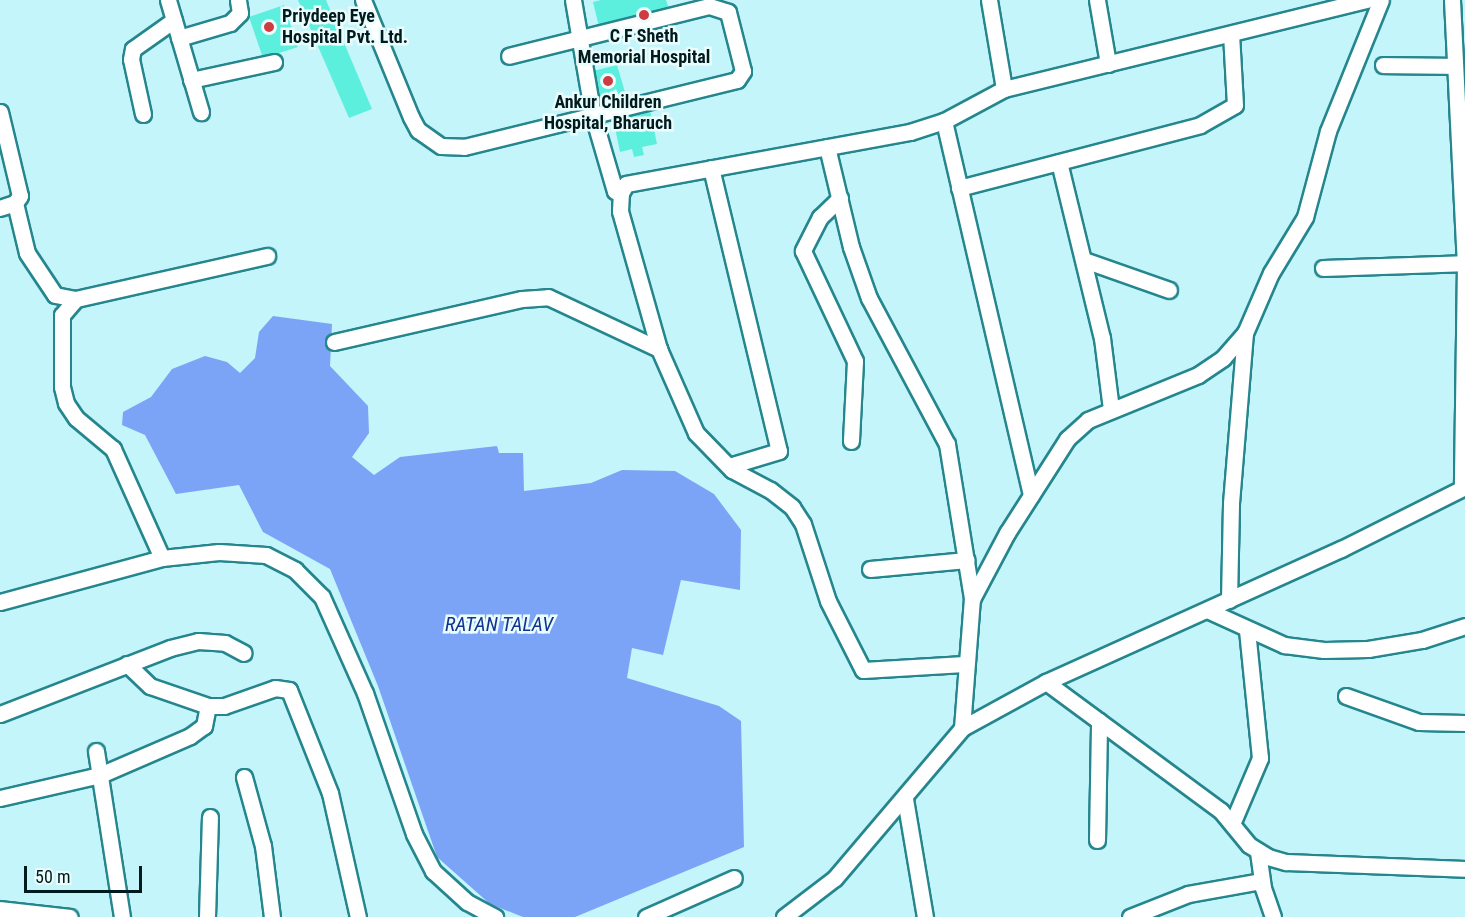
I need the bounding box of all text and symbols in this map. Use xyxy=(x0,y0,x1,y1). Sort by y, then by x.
place label: Priydeep Eye Hospital Pvt. Ltd. xyxy=(282,6,408,48)
marker: C F Sheth Memorial Hospital xyxy=(635,6,653,24)
marker: Priydeep Eye Hospital Pvt. Ltd. xyxy=(260,18,278,36)
place label: C F Sheth Memorial Hospital xyxy=(578,26,710,68)
marker: Ankur Children Hospital, Bharuch xyxy=(599,72,617,90)
place label: Ankur Children Hospital, Bharuch xyxy=(544,92,672,134)
water label: RATAN TALAV xyxy=(445,612,553,636)
scale bar xyxy=(27,854,146,892)
text: 50 m xyxy=(35,866,70,887)

